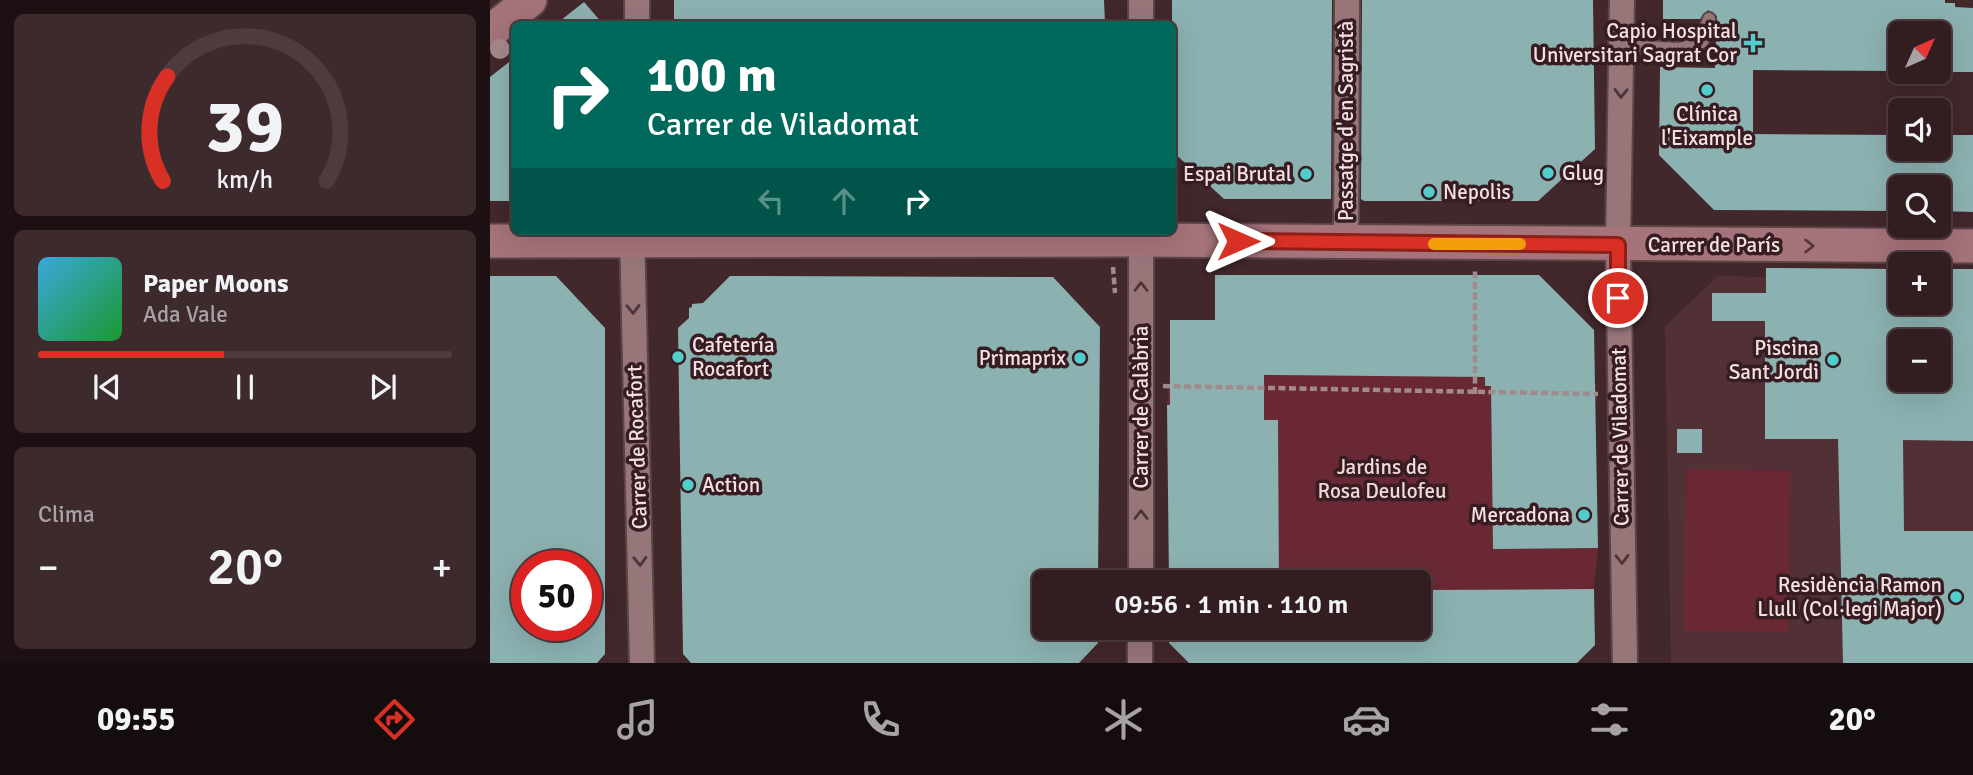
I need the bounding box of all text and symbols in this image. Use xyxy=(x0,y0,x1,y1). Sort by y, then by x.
place label: Capio Hospital Universitari Sagrat Cor xyxy=(1533,18,1737,68)
street label: Passatge d'en Sagristà xyxy=(1333,21,1359,221)
north arrow xyxy=(1888,21,1951,84)
map controls xyxy=(1888,21,1951,392)
marker: Capio Hospital Universitari Sagrat Cor xyxy=(1743,33,1763,53)
text: 100 m xyxy=(647,45,777,105)
icon: right xyxy=(532,49,623,140)
marker: Clínica l'Eixample xyxy=(1699,82,1715,98)
text: 39 xyxy=(206,84,284,173)
one-way arrow xyxy=(1613,87,1628,98)
button: sound xyxy=(1888,98,1951,161)
place label: Clínica l'Eixample xyxy=(1661,101,1753,151)
text: Carrer de Viladomat xyxy=(647,105,919,144)
place label: Glug xyxy=(1562,160,1604,186)
place label: Espai Brutal xyxy=(1183,161,1292,187)
text: km/h xyxy=(217,164,273,195)
marker: Glug xyxy=(1540,165,1556,181)
marker: Espai Brutal xyxy=(1298,166,1314,182)
button: search xyxy=(1888,175,1951,238)
place label: Nepolis xyxy=(1443,179,1511,205)
icon: left xyxy=(752,182,790,220)
icon: ahead xyxy=(825,182,863,220)
icon: right xyxy=(898,182,936,220)
marker: Nepolis xyxy=(1421,184,1437,200)
position arrow xyxy=(1201,204,1275,278)
street label: Carrer de París xyxy=(1648,232,1780,258)
one-way arrow xyxy=(1804,238,1814,254)
button: + xyxy=(1888,252,1951,315)
text: Paper Moons xyxy=(143,268,289,300)
pin xyxy=(1588,268,1648,328)
icon: arrive xyxy=(1599,279,1637,317)
one-way arrow xyxy=(1133,281,1149,292)
text: Ada Vale xyxy=(143,300,228,329)
one-way arrow xyxy=(625,304,641,315)
street label: Carrer de Calàbria xyxy=(1128,326,1154,488)
button: − xyxy=(1888,329,1951,392)
place label: Cafetería Rocafort xyxy=(692,332,775,382)
place label: Piscina Sant Jordi xyxy=(1729,335,1819,385)
place label: Primaprix xyxy=(979,345,1066,371)
street label: Carrer de Viladomat xyxy=(1605,348,1635,526)
marker: Cafetería Rocafort xyxy=(670,349,686,365)
marker: Primaprix xyxy=(1072,350,1088,366)
marker: Piscina Sant Jordi xyxy=(1825,352,1841,368)
street label: Carrer de Rocafort xyxy=(621,364,653,530)
icon: previous xyxy=(88,368,126,406)
icon: pause xyxy=(226,368,264,406)
icon: next xyxy=(364,368,402,406)
park label: Jardins de Rosa Deulofeu xyxy=(1318,454,1446,504)
place label: Action xyxy=(702,472,760,498)
marker: Action xyxy=(680,477,696,493)
text: Clima xyxy=(38,500,95,529)
place label: Mercadona xyxy=(1471,502,1570,528)
marker: Mercadona xyxy=(1576,507,1592,523)
one-way arrow xyxy=(1133,509,1149,519)
text: 20° xyxy=(207,535,283,599)
text: − xyxy=(38,544,59,591)
text: + xyxy=(431,544,452,591)
speed limit sign: 50 xyxy=(511,550,602,641)
one-way arrow xyxy=(1614,553,1629,564)
one-way arrow xyxy=(632,556,647,567)
place label: Residència Ramon Llull (Col·legi Major) xyxy=(1757,572,1942,622)
text: 09:56 · 1 min · 110 m xyxy=(1115,589,1348,621)
marker: Residència Ramon Llull (Col·legi Major) xyxy=(1948,589,1964,605)
icon: directions xyxy=(370,695,419,744)
icon: music xyxy=(613,695,662,744)
icon: phone xyxy=(856,695,905,744)
icon: climate xyxy=(1099,695,1148,744)
icon: car xyxy=(1342,695,1391,744)
icon: filters xyxy=(1585,695,1634,744)
text: 09:55 xyxy=(97,700,176,739)
text: 20° xyxy=(1828,700,1876,739)

